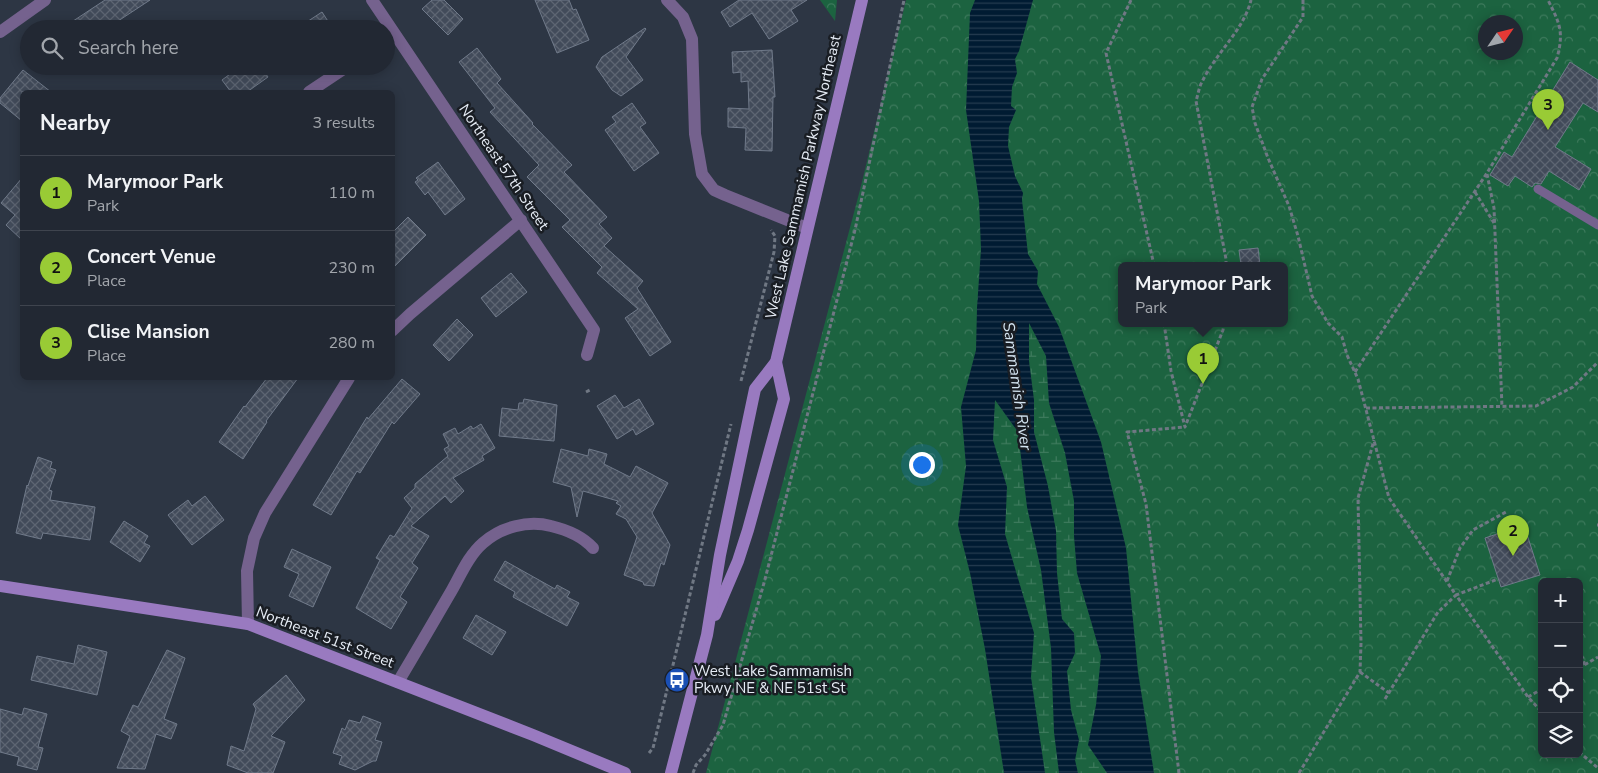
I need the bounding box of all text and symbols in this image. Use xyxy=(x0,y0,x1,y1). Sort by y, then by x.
north arrow xyxy=(1478,15,1523,60)
search box xyxy=(20,20,395,75)
street label: West Lake Sammamish Parkway Northeast xyxy=(761,32,846,321)
icon: search xyxy=(38,34,66,62)
text: Search here xyxy=(78,35,179,61)
pin: 3 xyxy=(1532,89,1564,130)
street label: Northeast 57th Street xyxy=(454,100,554,234)
text: Nearby xyxy=(40,109,110,137)
text: 3 results xyxy=(313,112,375,134)
text: Marymoor Park xyxy=(87,169,223,195)
text: 1 xyxy=(51,182,61,204)
text: 110 m xyxy=(328,182,375,204)
text: Park xyxy=(87,195,119,217)
text: Concert Venue xyxy=(87,244,216,270)
text: 2 xyxy=(51,257,61,279)
text: 230 m xyxy=(328,257,375,279)
popup xyxy=(1118,262,1288,327)
text: Place xyxy=(87,270,126,292)
text: Marymoor Park xyxy=(1135,271,1271,297)
text: Park xyxy=(1135,297,1167,319)
text: Clise Mansion xyxy=(87,319,210,345)
water label: Sammamish River xyxy=(997,321,1037,453)
text: 3 xyxy=(51,332,61,354)
text: 280 m xyxy=(328,332,375,354)
pin: 1 xyxy=(1187,343,1219,384)
text: Place xyxy=(87,345,126,367)
your location xyxy=(909,452,935,478)
pin: 2 xyxy=(1497,515,1529,556)
map controls xyxy=(1538,578,1583,758)
button: + xyxy=(1538,578,1583,623)
street label: Northeast 51st Street xyxy=(253,601,398,673)
button: − xyxy=(1538,623,1583,668)
place label: West Lake Sammamish Pkwy NE & NE 51st St xyxy=(694,661,852,698)
bus stop icon: West Lake Sammamish Pkwy NE & NE 51st St xyxy=(664,667,690,693)
button: locate xyxy=(1538,668,1583,713)
button: layers xyxy=(1538,713,1583,758)

